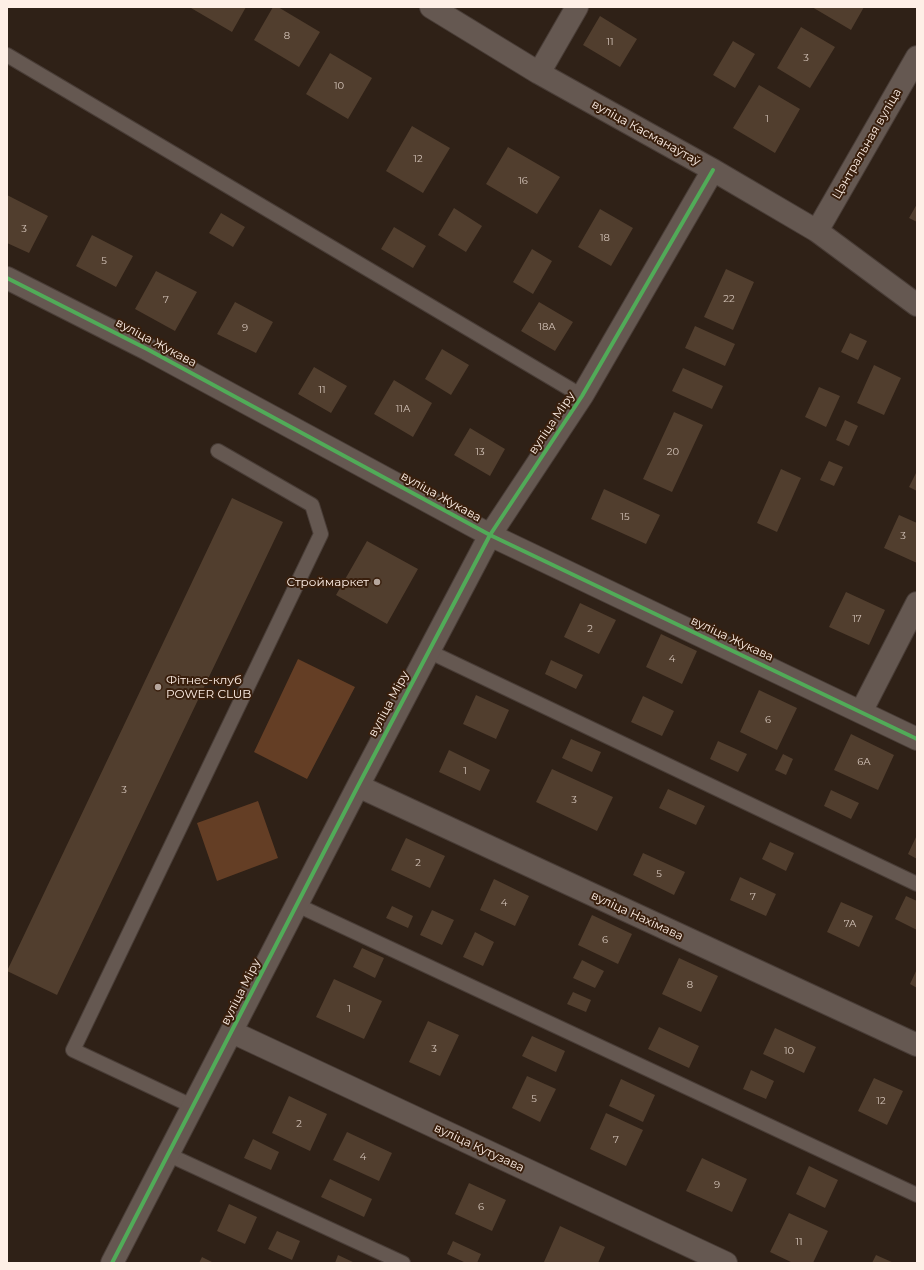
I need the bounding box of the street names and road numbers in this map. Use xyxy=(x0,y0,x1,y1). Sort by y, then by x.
street label: Цэнтральная вуліца xyxy=(829,86,905,202)
street label: вуліца Касманаўтаў xyxy=(589,97,703,169)
street label: вуліца Жукава xyxy=(113,316,199,370)
street label: вуліца Міру xyxy=(526,389,578,457)
street label: вуліца Жукава xyxy=(398,469,484,525)
street label: вуліца Жукава xyxy=(688,614,776,664)
street label: вуліца Міру xyxy=(366,669,412,739)
street label: вуліца Нахімава xyxy=(589,888,685,944)
street label: вуліца Міру xyxy=(218,956,264,1028)
street label: вуліца Кутузава xyxy=(432,1121,526,1175)

